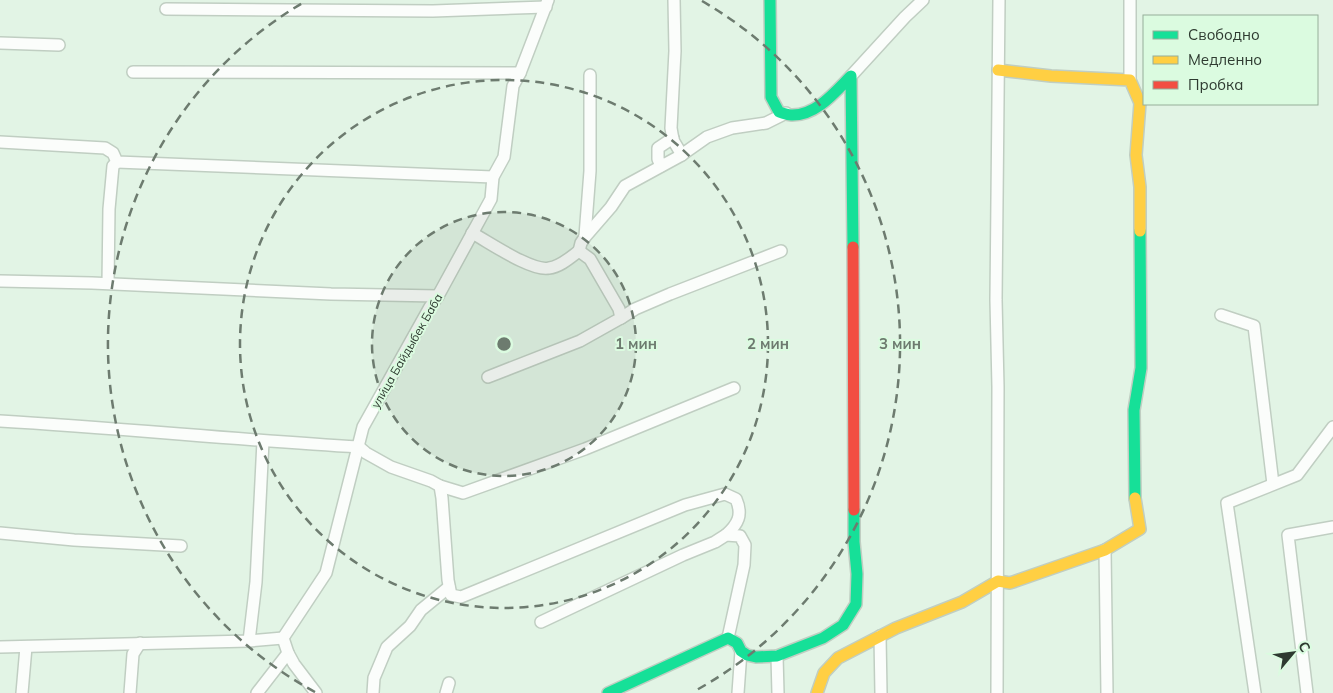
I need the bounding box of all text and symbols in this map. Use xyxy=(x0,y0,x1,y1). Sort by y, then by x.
legend xyxy=(1143,15,1318,105)
text: Свободно xyxy=(1188,25,1260,44)
text: Медленно xyxy=(1188,50,1262,69)
text: Пробка xyxy=(1188,75,1243,94)
street label: улица Байдыбек Баба xyxy=(368,291,446,411)
text: 1 мин xyxy=(615,334,657,353)
text: 2 мин xyxy=(747,334,789,353)
text: 3 мин xyxy=(879,334,921,353)
centre of rings xyxy=(495,335,513,353)
north arrow xyxy=(1268,628,1318,678)
text: С xyxy=(1294,638,1315,655)

